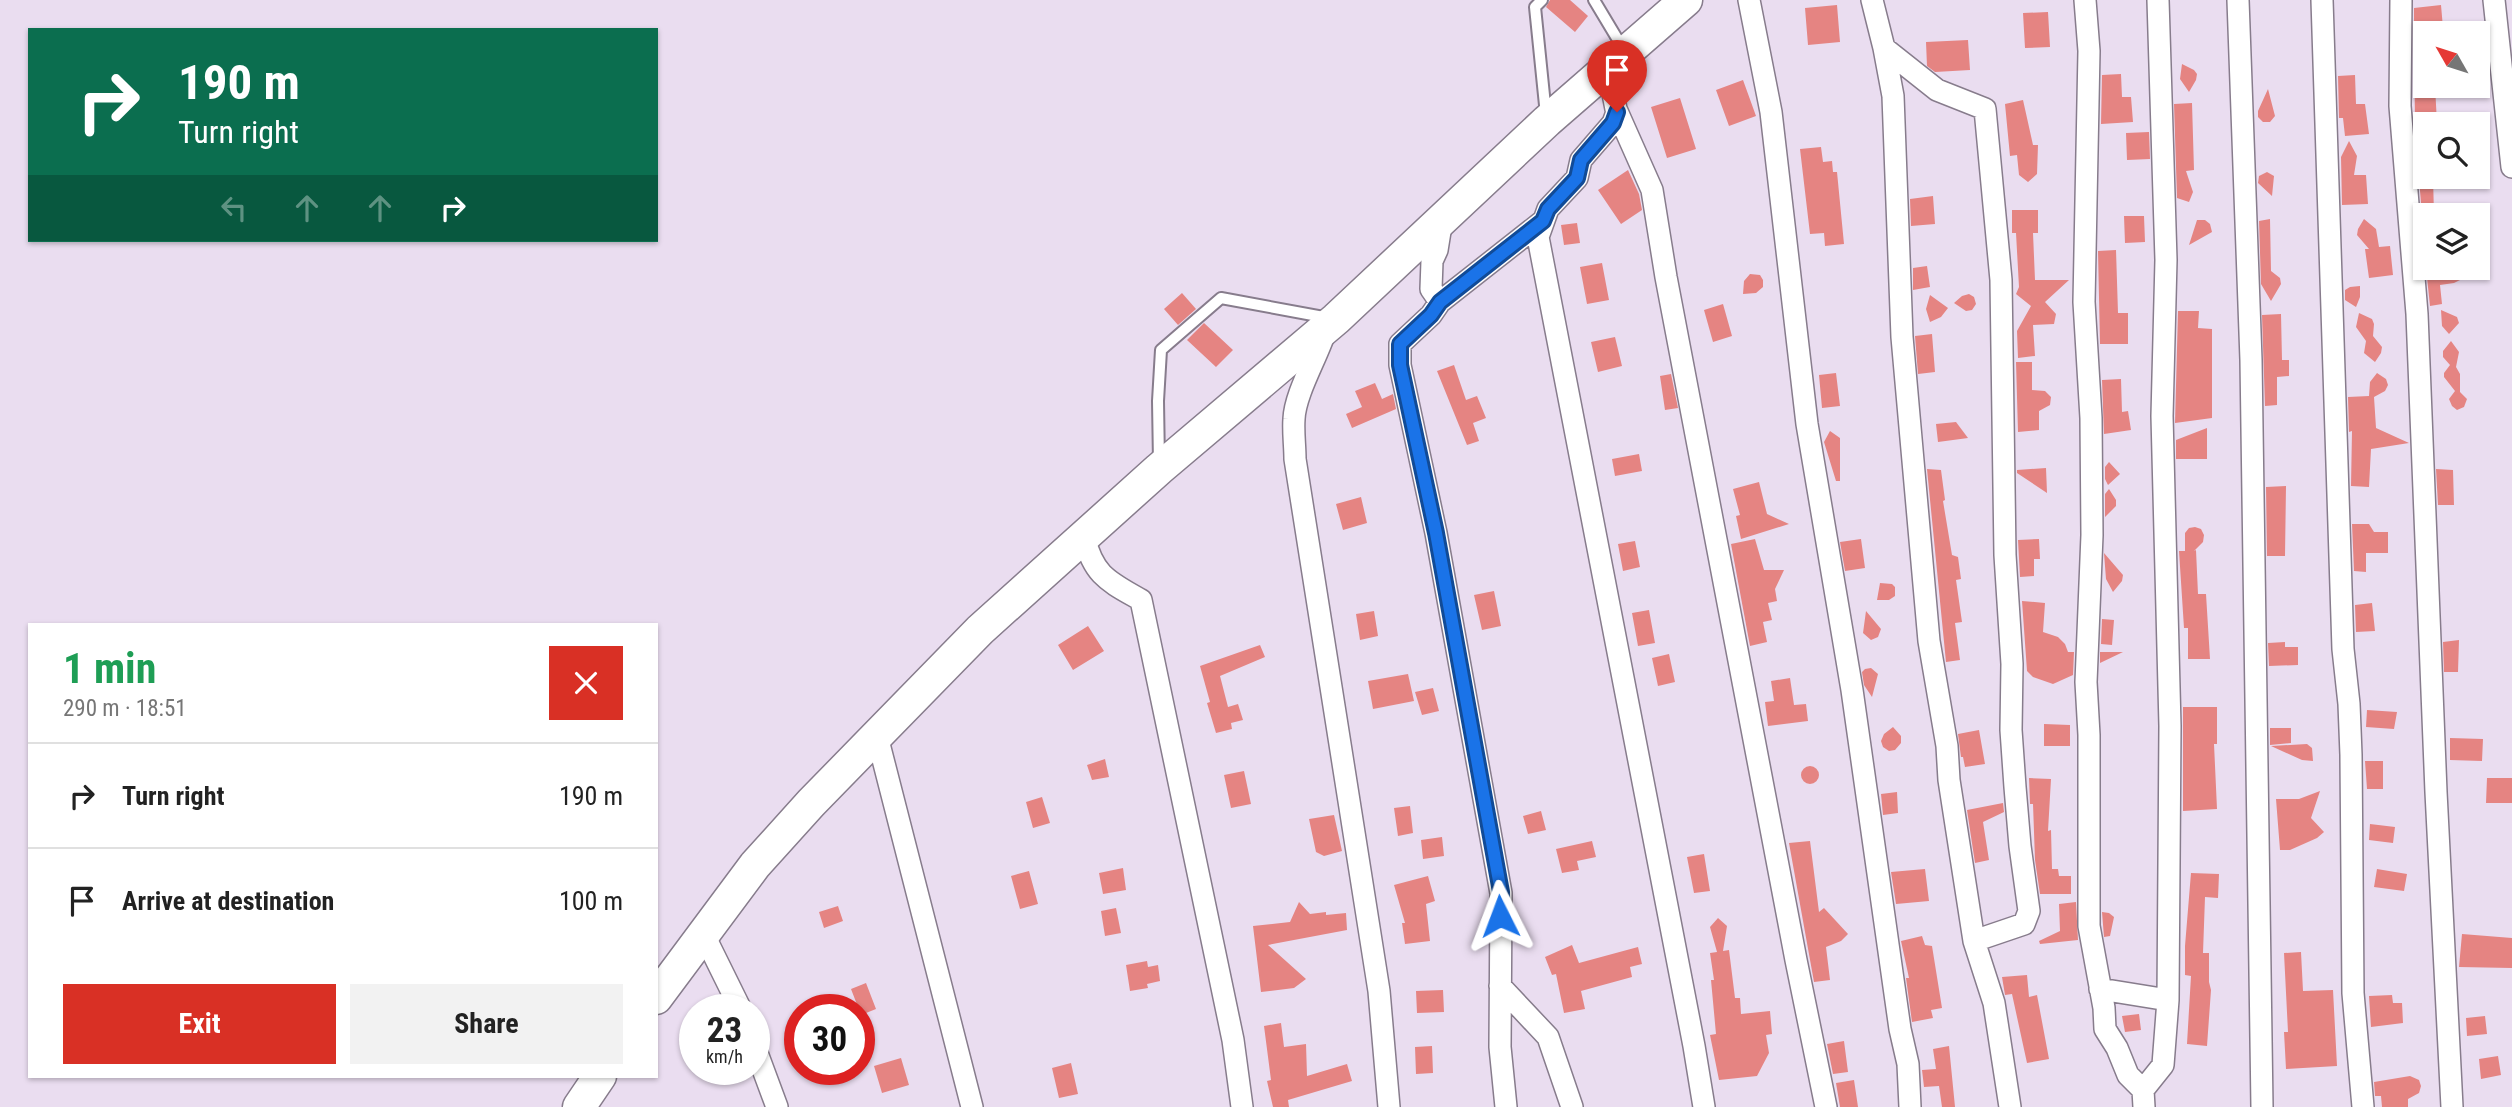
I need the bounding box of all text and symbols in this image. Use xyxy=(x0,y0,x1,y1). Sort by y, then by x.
north arrow xyxy=(2413,21,2490,98)
map controls xyxy=(2413,21,2490,280)
pin xyxy=(1587,40,1647,112)
icon: arrive xyxy=(1598,51,1636,89)
text: 190 m xyxy=(178,54,300,111)
icon: right xyxy=(63,56,154,147)
button: search xyxy=(2413,112,2490,189)
text: Turn right xyxy=(178,113,299,151)
icon: left xyxy=(215,189,253,227)
icon: ahead xyxy=(288,189,326,227)
icon: ahead xyxy=(361,189,399,227)
icon: right xyxy=(434,189,472,227)
button: layers xyxy=(2413,203,2490,280)
text: 1 min xyxy=(63,644,156,693)
button: close xyxy=(549,646,623,720)
text: 290 m · 18:51 xyxy=(63,695,187,722)
icon: right xyxy=(63,777,101,815)
text: Turn right xyxy=(122,781,224,811)
text: 190 m xyxy=(559,781,623,811)
position arrow xyxy=(1463,879,1537,953)
icon: arrive xyxy=(63,882,101,920)
text: Arrive at destination xyxy=(122,886,334,916)
text: 100 m xyxy=(559,886,623,916)
button: Exit xyxy=(63,984,336,1064)
button: Share xyxy=(350,984,623,1064)
speed limit sign: 30 xyxy=(784,994,875,1085)
text: 23 xyxy=(707,1010,742,1051)
text: km/h xyxy=(706,1046,743,1067)

